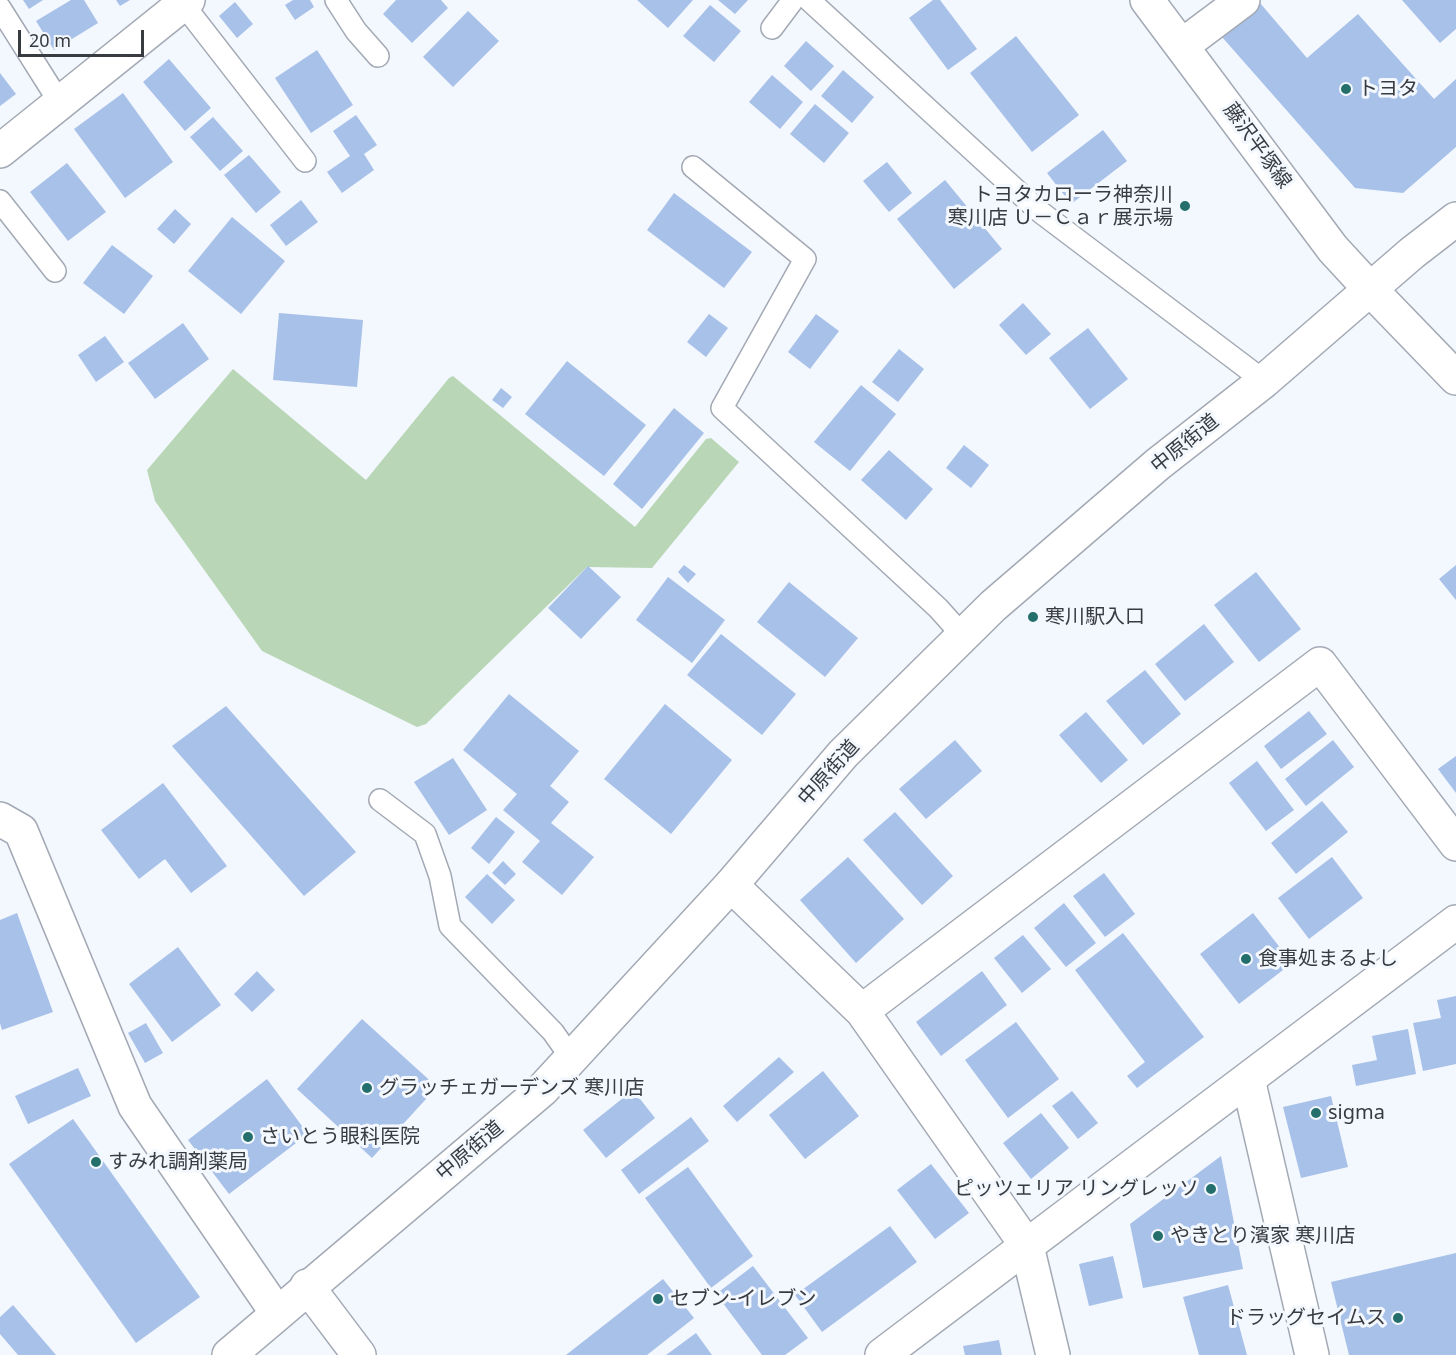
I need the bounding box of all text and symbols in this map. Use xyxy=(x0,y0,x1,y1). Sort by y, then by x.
scale bar xyxy=(21,18,147,56)
text: 20 m xyxy=(29,28,71,52)
place label: トヨタ xyxy=(1358,77,1418,101)
marker: トヨタ xyxy=(1339,82,1353,96)
street label: 藤沢平塚線 xyxy=(1218,98,1296,194)
place label: トヨタカローラ神奈川 寒川店 Ｕ－Ｃａｒ展示場 xyxy=(948,183,1173,230)
marker: トヨタカローラ神奈川 寒川店 Ｕ－Ｃａｒ展示場 xyxy=(1178,199,1192,213)
street label: 中原街道 xyxy=(1146,410,1224,478)
place label: 寒川駅入口 xyxy=(1045,605,1145,629)
marker: 寒川駅入口 xyxy=(1026,610,1040,624)
street label: 中原街道 xyxy=(793,735,865,811)
place label: 食事処まるよし xyxy=(1258,947,1398,971)
marker: 食事処まるよし xyxy=(1239,952,1253,966)
place label: グラッチェガーデンズ 寒川店 xyxy=(379,1076,644,1100)
marker: グラッチェガーデンズ 寒川店 xyxy=(360,1081,374,1095)
place label: sigma xyxy=(1328,1101,1385,1125)
marker: sigma xyxy=(1309,1106,1323,1120)
street label: 中原街道 xyxy=(432,1116,508,1186)
place label: さいとう眼科医院 xyxy=(260,1125,420,1149)
marker: さいとう眼科医院 xyxy=(241,1130,255,1144)
place label: すみれ調剤薬局 xyxy=(108,1150,248,1174)
marker: すみれ調剤薬局 xyxy=(89,1155,103,1169)
place label: ピッツェリア リングレッソ xyxy=(954,1177,1199,1201)
marker: ピッツェリア リングレッソ xyxy=(1204,1182,1218,1196)
place label: やきとり濱家 寒川店 xyxy=(1170,1224,1355,1248)
marker: やきとり濱家 寒川店 xyxy=(1151,1229,1165,1243)
place label: セブン-イレブン xyxy=(670,1287,816,1311)
marker: セブン-イレブン xyxy=(651,1292,665,1306)
place label: ドラッグセイムス xyxy=(1226,1306,1386,1330)
marker: ドラッグセイムス xyxy=(1391,1311,1405,1325)

